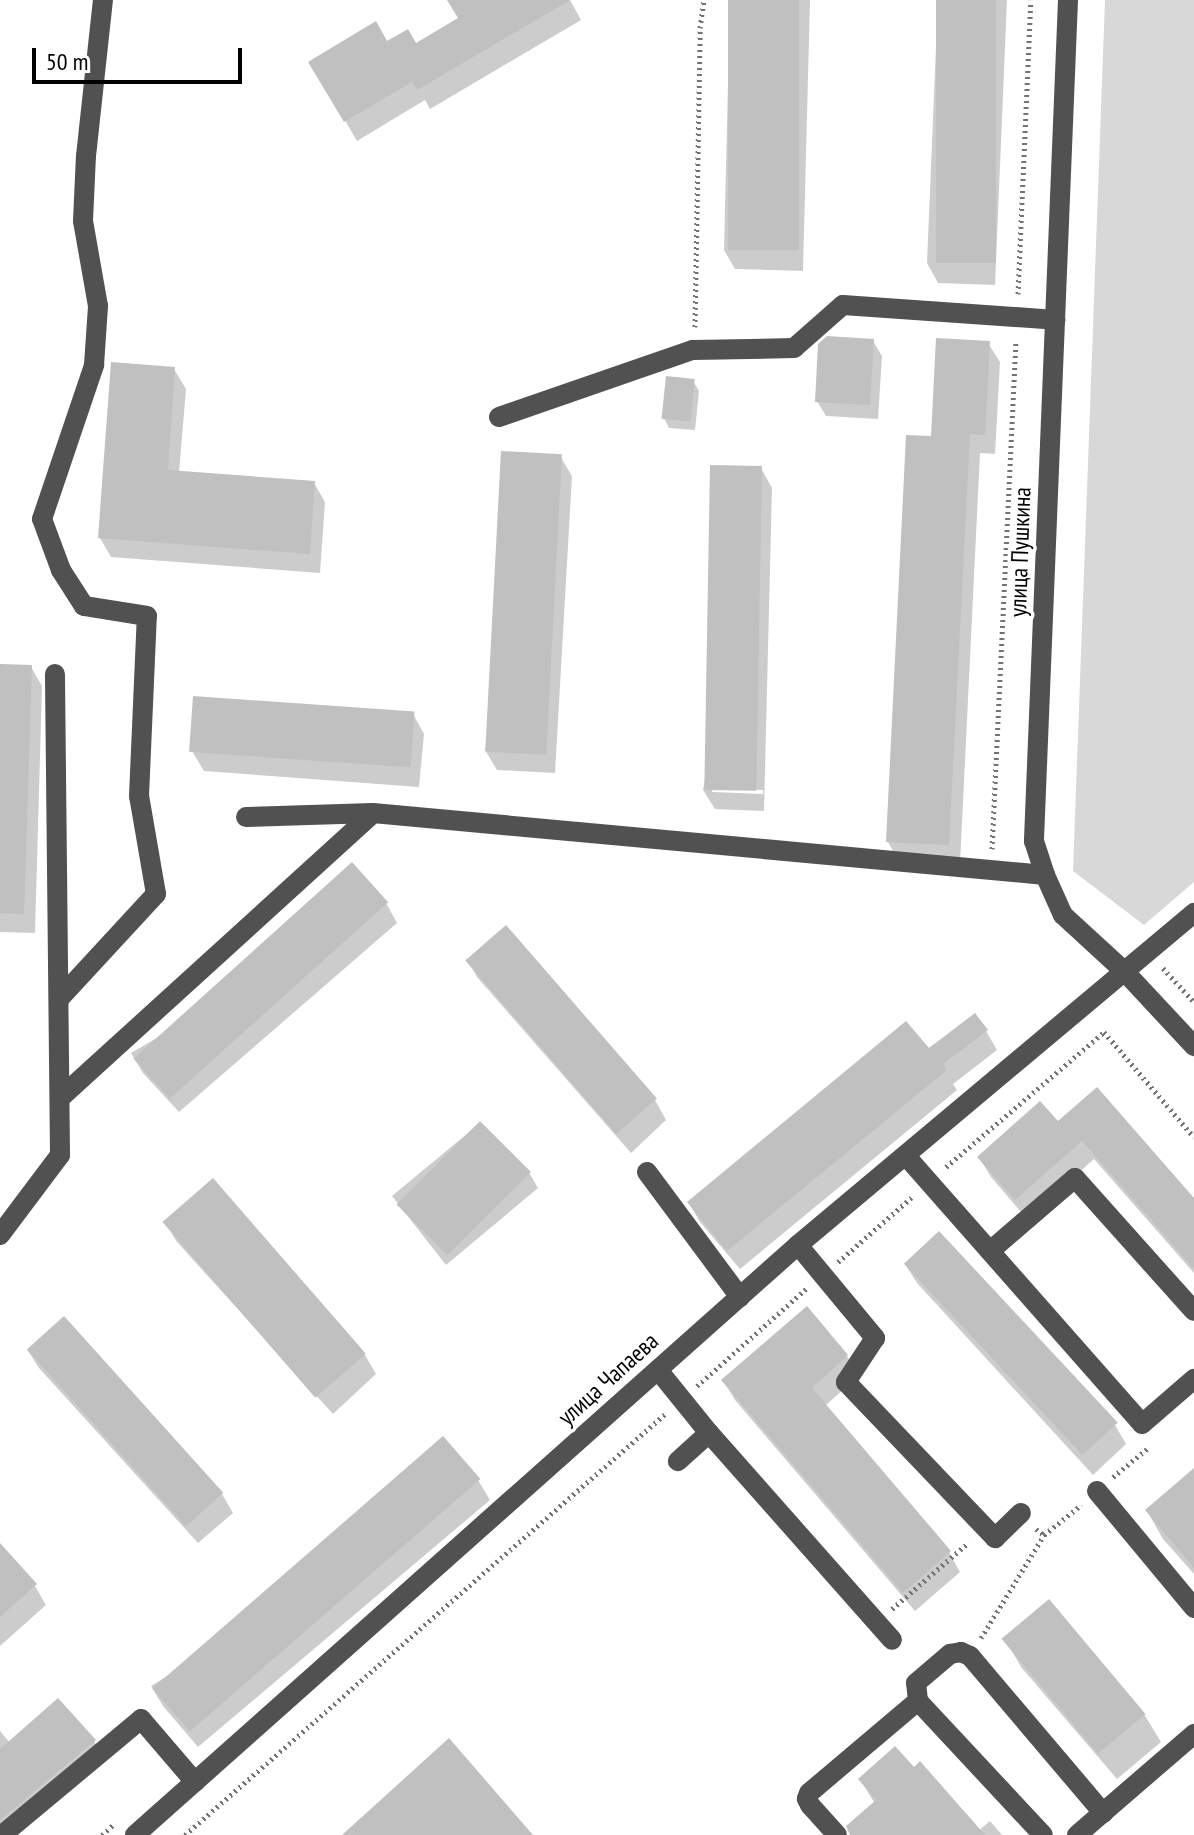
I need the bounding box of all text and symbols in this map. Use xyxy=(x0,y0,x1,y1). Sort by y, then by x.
scale bar xyxy=(36,32,246,82)
text: 50 m xyxy=(46,46,88,77)
street label: улица Пушкина xyxy=(1003,487,1037,617)
street label: улица Чапаева xyxy=(552,1327,664,1431)

